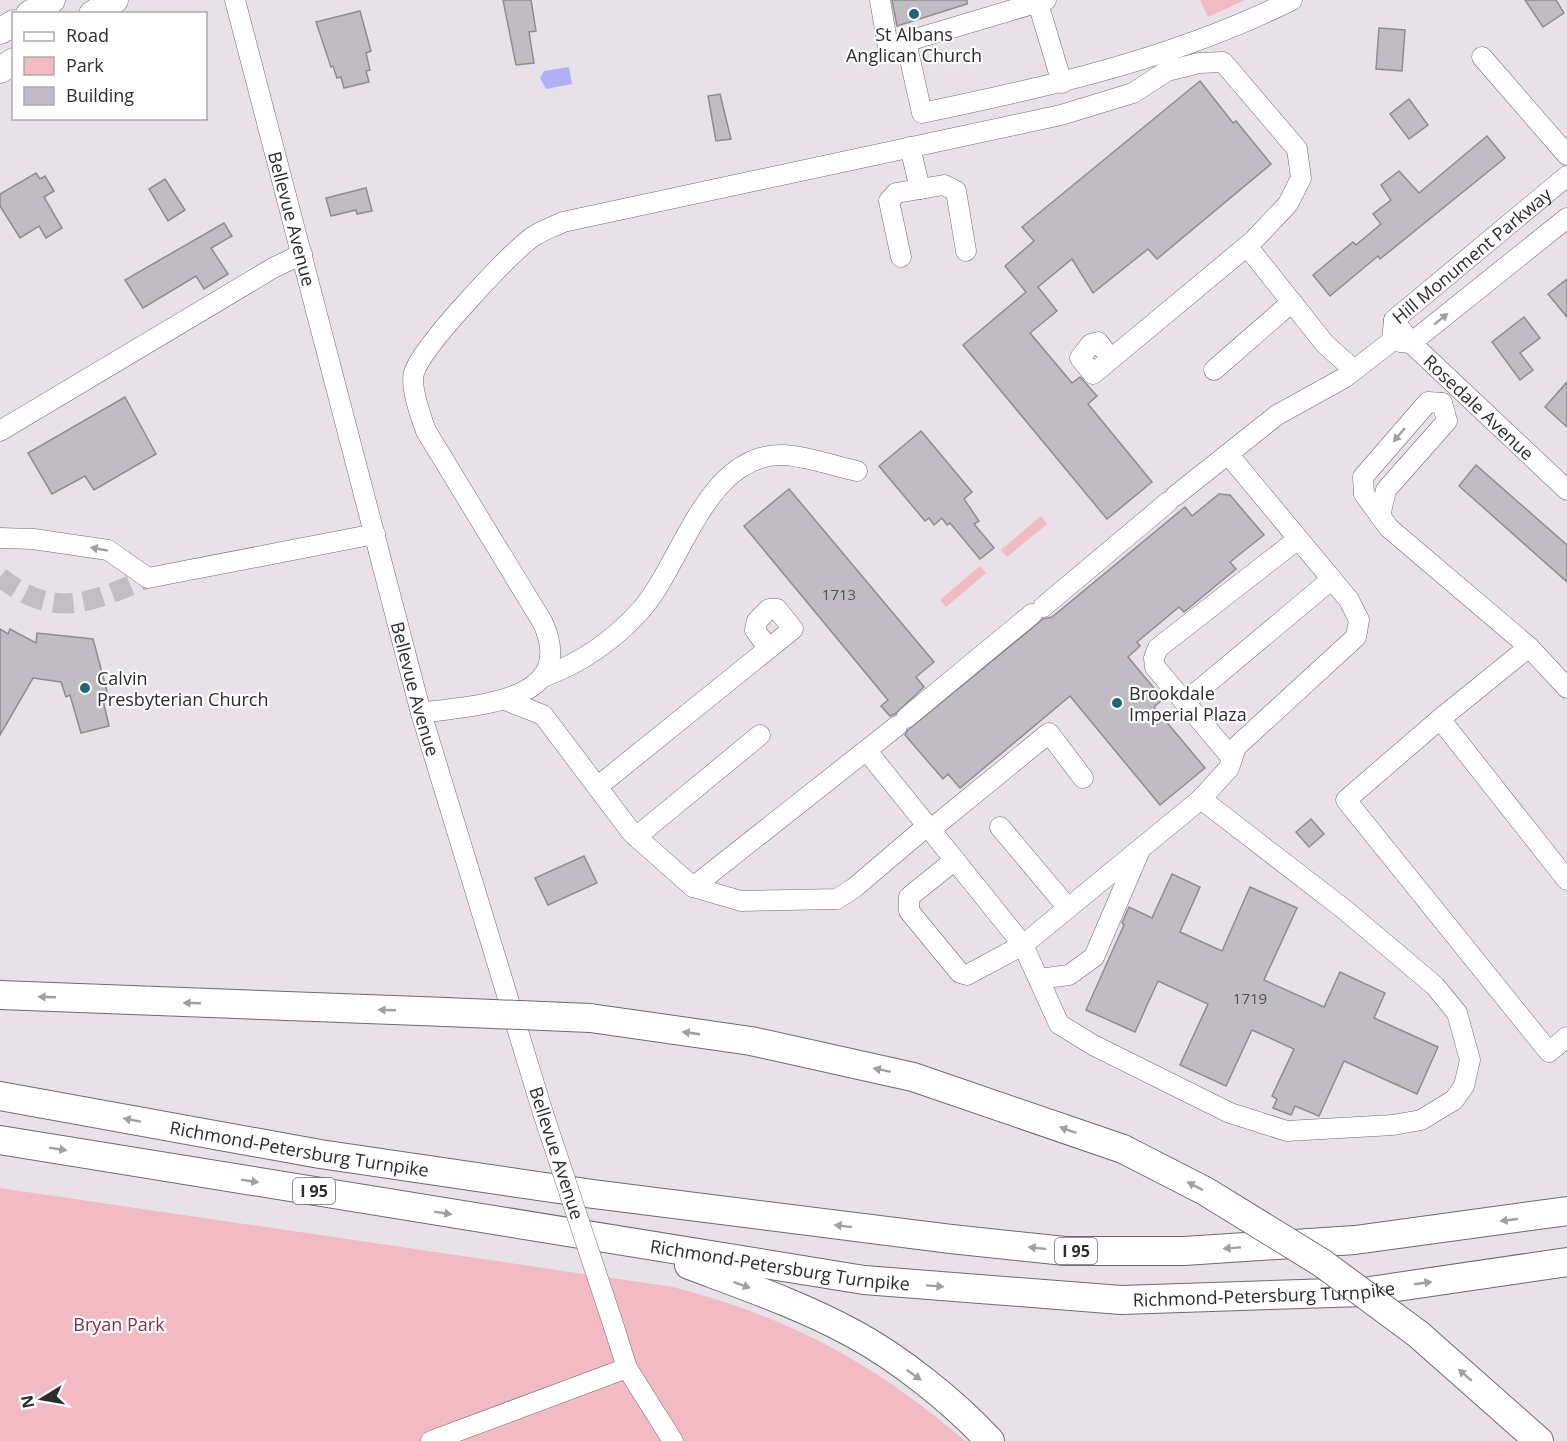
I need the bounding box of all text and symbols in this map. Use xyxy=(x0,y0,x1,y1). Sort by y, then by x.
marker: St Albans Anglican Church xyxy=(907,7,921,21)
legend xyxy=(12,12,207,120)
place label: St Albans Anglican Church xyxy=(846,22,982,67)
text: Road xyxy=(66,23,109,47)
text: Park xyxy=(66,53,104,77)
text: Building xyxy=(66,83,134,107)
street label: Bellevue Avenue xyxy=(263,149,321,289)
street label: Hill Monument Parkway xyxy=(1387,182,1557,329)
one-way arrow xyxy=(1434,313,1449,325)
street label: Rosedale Avenue xyxy=(1418,349,1539,465)
one-way arrow xyxy=(1393,427,1406,443)
one-way arrow xyxy=(89,544,108,553)
house number: 1713 xyxy=(822,584,856,604)
street label: Bellevue Avenue xyxy=(386,619,445,759)
place label: Calvin Presbyterian Church xyxy=(97,666,268,711)
marker: Calvin Presbyterian Church xyxy=(78,681,92,695)
place label: Brookdale Imperial Plaza xyxy=(1129,681,1247,726)
marker: Brookdale Imperial Plaza xyxy=(1110,696,1124,710)
house number: 1719 xyxy=(1233,988,1267,1008)
one-way arrow xyxy=(37,993,56,1002)
one-way arrow xyxy=(183,998,202,1007)
one-way arrow xyxy=(378,1005,397,1015)
one-way arrow xyxy=(681,1028,700,1037)
one-way arrow xyxy=(873,1065,891,1075)
street label: Bellevue Avenue xyxy=(524,1083,590,1223)
one-way arrow xyxy=(122,1115,141,1124)
street label: Richmond-Petersburg Turnpike xyxy=(168,1115,431,1182)
one-way arrow xyxy=(1059,1125,1077,1134)
one-way arrow xyxy=(48,1145,67,1154)
one-way arrow xyxy=(241,1177,260,1186)
road number: I 95 xyxy=(293,1178,335,1204)
one-way arrow xyxy=(1186,1181,1204,1191)
one-way arrow xyxy=(433,1208,452,1217)
one-way arrow xyxy=(1500,1215,1519,1224)
one-way arrow xyxy=(834,1221,853,1230)
street label: Richmond-Petersburg Turnpike xyxy=(648,1234,911,1296)
road number: I 95 xyxy=(1055,1238,1097,1264)
one-way arrow xyxy=(1027,1243,1046,1253)
one-way arrow xyxy=(1222,1243,1241,1252)
street label: Richmond-Petersburg Turnpike xyxy=(1132,1275,1396,1312)
one-way arrow xyxy=(1414,1278,1433,1287)
one-way arrow xyxy=(733,1280,751,1290)
one-way arrow xyxy=(926,1281,945,1291)
park label: Bryan Park xyxy=(73,1312,165,1336)
north arrow xyxy=(12,1369,72,1429)
one-way arrow xyxy=(905,1369,921,1381)
one-way arrow xyxy=(1458,1369,1473,1382)
text: N xyxy=(15,1393,39,1410)

